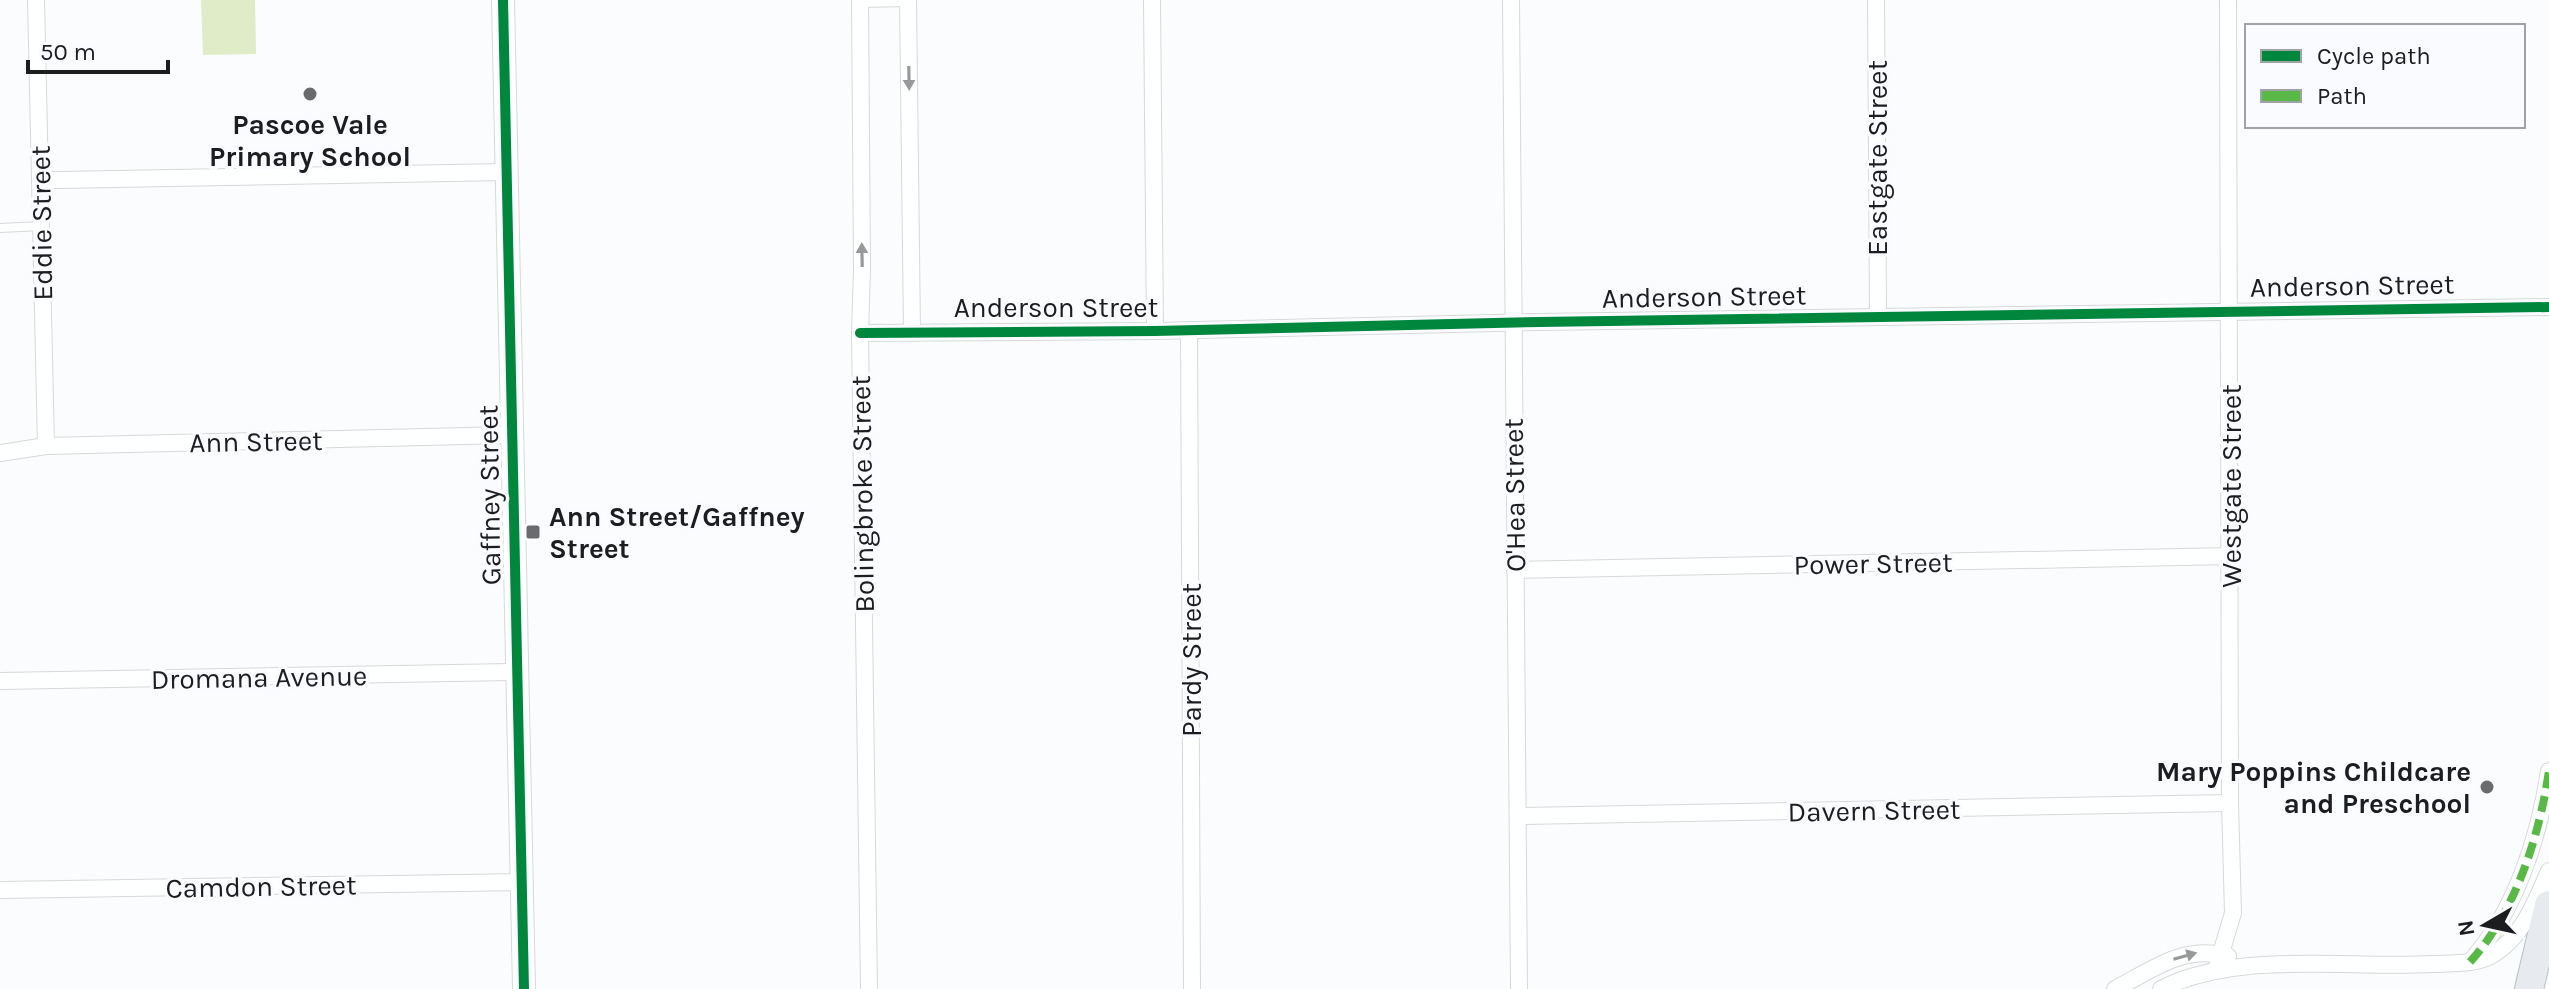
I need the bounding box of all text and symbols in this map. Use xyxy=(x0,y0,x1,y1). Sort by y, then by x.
scale bar xyxy=(28,24,168,74)
legend xyxy=(2245,24,2525,128)
text: 50 m xyxy=(40,38,96,66)
text: Cycle path xyxy=(2317,42,2431,70)
street label: Eastgate Street xyxy=(1861,60,1894,256)
one-way arrow xyxy=(902,66,915,91)
text: Path xyxy=(2317,82,2367,110)
marker: Pascoe Vale Primary School xyxy=(301,85,319,103)
place label: Pascoe Vale Primary School xyxy=(209,108,411,173)
street label: Eddie Street xyxy=(24,145,59,301)
one-way arrow xyxy=(856,242,868,267)
street label: Anderson Street xyxy=(2249,267,2455,304)
street label: Anderson Street xyxy=(1601,278,1807,315)
street label: Anderson Street xyxy=(954,291,1158,324)
street label: Bolingbroke Street xyxy=(844,375,881,613)
street label: Westgate Street xyxy=(2215,384,2248,588)
street label: Gaffney Street xyxy=(471,404,508,585)
street label: O'Hea Street xyxy=(1497,418,1532,572)
street label: Ann Street xyxy=(189,424,323,459)
place label: Ann Street/Gaffney Street xyxy=(549,500,805,565)
marker: Ann Street/Gaffney Street xyxy=(524,523,542,541)
street label: Power Street xyxy=(1793,546,1953,581)
street label: Pardy Street xyxy=(1175,583,1208,737)
street label: Dromana Avenue xyxy=(150,659,368,696)
place label: Mary Poppins Childcare and Preschool xyxy=(2156,755,2471,820)
marker: Mary Poppins Childcare and Preschool xyxy=(2478,778,2496,796)
street label: Davern Street xyxy=(1787,792,1961,829)
street label: Camdon Street xyxy=(165,868,357,905)
north arrow xyxy=(2445,885,2525,965)
text: N xyxy=(2452,918,2480,938)
one-way arrow xyxy=(2172,949,2197,961)

